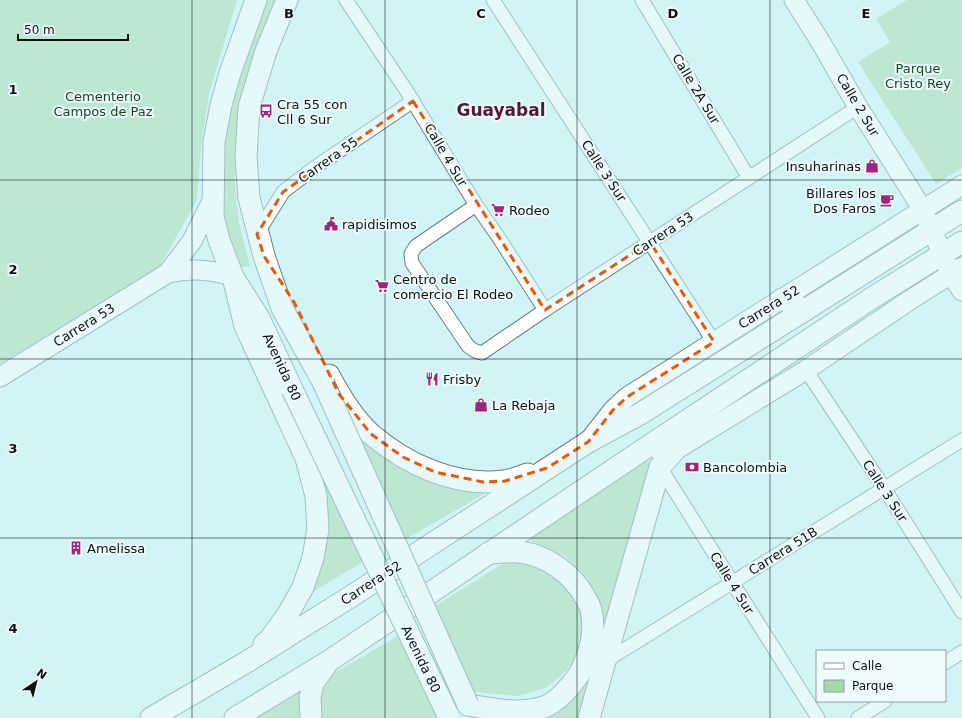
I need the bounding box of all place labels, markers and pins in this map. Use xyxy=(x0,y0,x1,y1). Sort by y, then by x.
place label: Cra 55 con Cll 6 Sur xyxy=(277,97,348,127)
bus stop icon: Cra 55 con Cll 6 Sur xyxy=(258,103,274,119)
shop icon: Insuharinas xyxy=(864,158,880,174)
place label: Insuharinas xyxy=(786,159,861,174)
place label: Billares los Dos Faros xyxy=(806,186,876,216)
cafe icon: Billares los Dos Faros xyxy=(879,192,895,208)
supermarket icon: Rodeo xyxy=(490,202,506,218)
place label: Rodeo xyxy=(509,203,550,218)
public building icon: rapidisimos xyxy=(323,216,339,232)
place label: rapidisimos xyxy=(342,217,417,232)
place label: Centro de comercio El Rodeo xyxy=(393,272,513,302)
supermarket icon: Centro de comercio El Rodeo xyxy=(374,278,390,294)
restaurant icon: Frisby xyxy=(424,371,440,387)
place label: Frisby xyxy=(443,372,482,387)
shop icon: La Rebaja xyxy=(473,397,489,413)
place label: La Rebaja xyxy=(492,398,556,413)
bank icon: Bancolombia xyxy=(684,459,700,475)
place label: Bancolombia xyxy=(703,460,787,475)
building icon: Amelissa xyxy=(68,540,84,556)
place label: Amelissa xyxy=(87,541,145,556)

